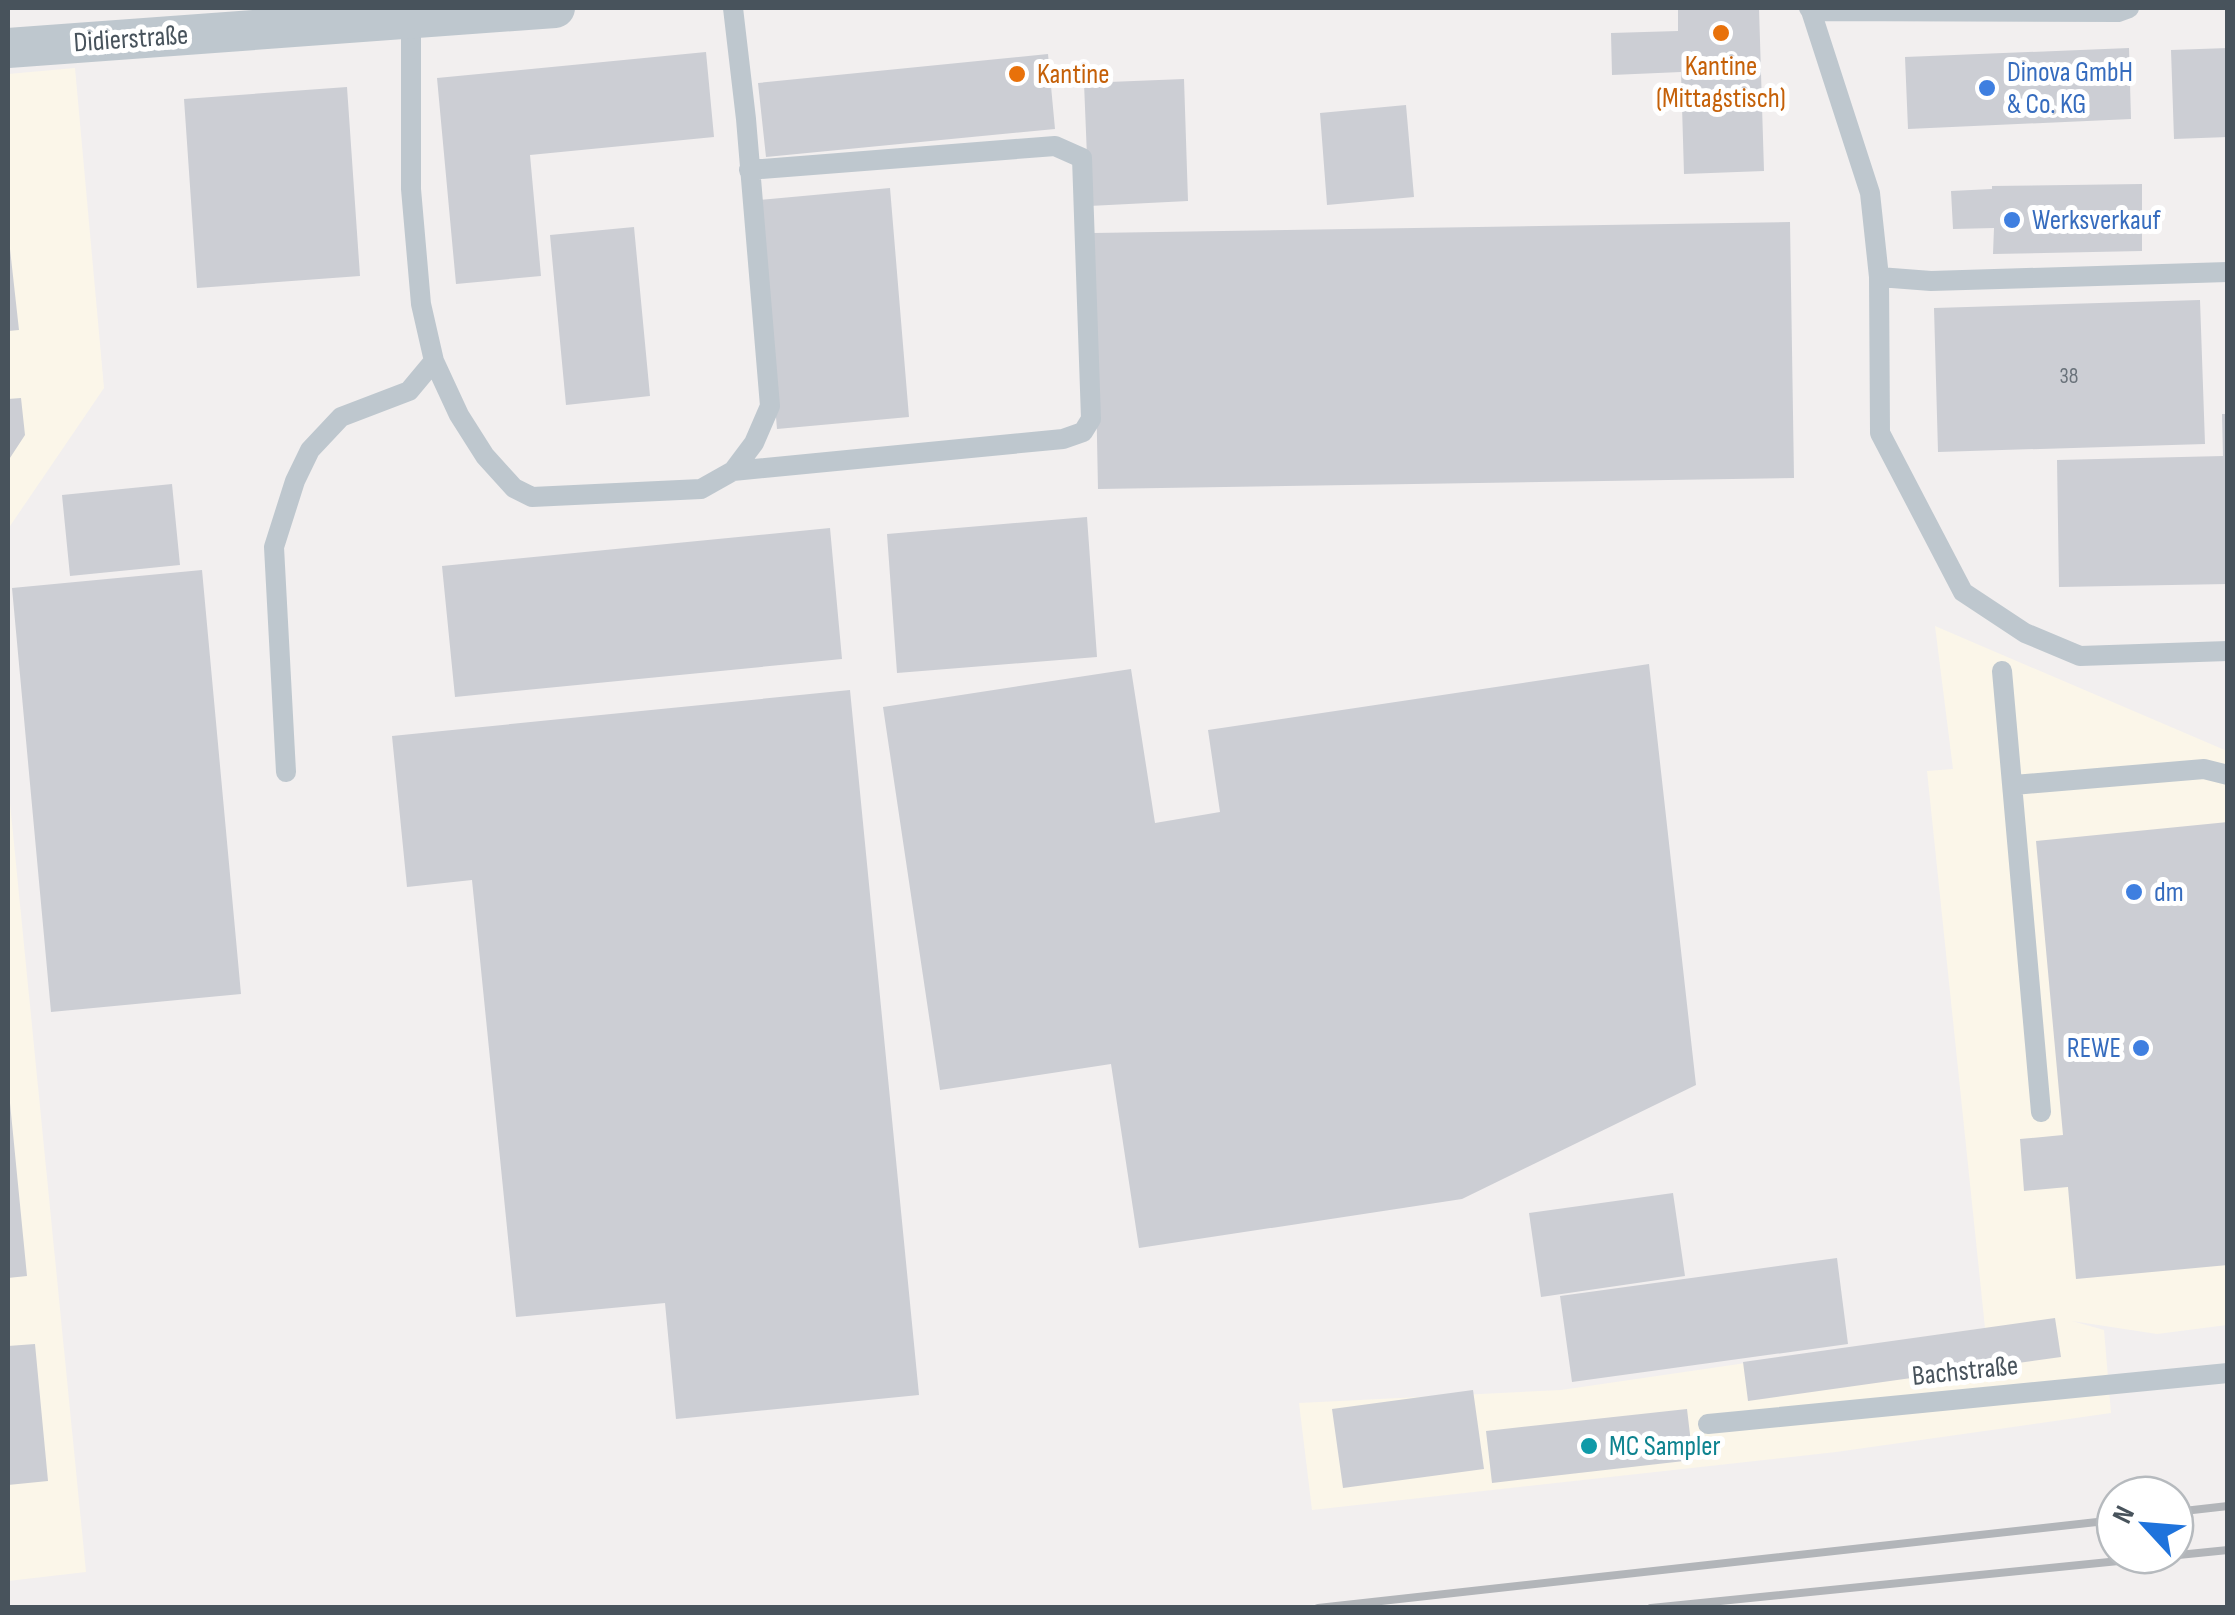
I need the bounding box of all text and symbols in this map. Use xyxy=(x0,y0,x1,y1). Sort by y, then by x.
street label: Didierstraße xyxy=(73,19,189,59)
marker: Kantine (Mittagstisch) xyxy=(1710,22,1732,44)
place label: Kantine (Mittagstisch) xyxy=(1656,50,1786,115)
place label: Dinova GmbH & Co. KG xyxy=(2007,56,2133,121)
place label: Kantine xyxy=(1037,58,1109,91)
marker: Kantine xyxy=(1006,63,1028,85)
marker: Dinova GmbH & Co. KG xyxy=(1976,77,1998,99)
place label: Werksverkauf xyxy=(2032,204,2161,237)
marker: Werksverkauf xyxy=(2001,209,2023,231)
house number: 38 xyxy=(2060,363,2078,390)
place label: dm xyxy=(2154,876,2184,909)
marker: dm xyxy=(2123,881,2145,903)
place label: REWE xyxy=(2067,1032,2121,1065)
marker: REWE xyxy=(2130,1037,2152,1059)
street label: Bachstraße xyxy=(1910,1349,2020,1393)
place label: MC Sampler xyxy=(1609,1430,1721,1463)
marker: MC Sampler xyxy=(1578,1435,1600,1457)
north arrow xyxy=(2095,1475,2195,1575)
text: N xyxy=(2106,1501,2142,1529)

